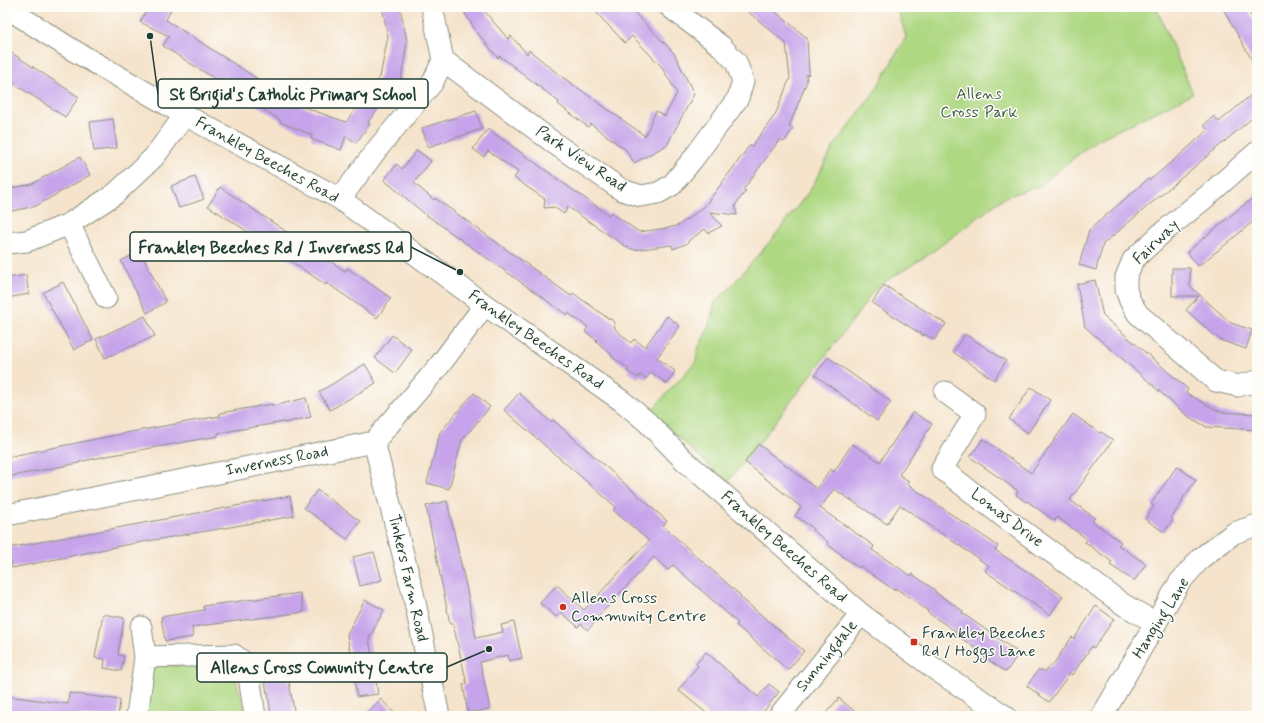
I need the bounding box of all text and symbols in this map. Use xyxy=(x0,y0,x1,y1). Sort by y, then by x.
callout: St Brigid's Catholic Primary School xyxy=(158,79,428,108)
text: St Brigid's Catholic Primary School xyxy=(169,84,417,109)
park label: Allens Cross Park xyxy=(940,84,1018,123)
street label: Frankley Beeches Road xyxy=(191,112,343,208)
street label: Park View Road xyxy=(532,121,630,197)
street label: Fairway xyxy=(1128,215,1184,269)
callout: Frankley Beeches Rd / Inverness Rd xyxy=(130,232,411,261)
text: Frankley Beeches Rd / Inverness Rd xyxy=(138,237,404,259)
street label: Frankley Beeches Road xyxy=(464,285,608,395)
street label: Inverness Road xyxy=(224,441,330,481)
street label: Lomas Drive xyxy=(967,484,1047,552)
street label: Frankley Beeches Road xyxy=(716,486,852,608)
street label: Tinkers Farm Road xyxy=(383,512,433,644)
street label: Hanging Lane xyxy=(1128,573,1195,663)
place label: Allens Cross Community Centre xyxy=(571,588,706,627)
marker: Allens Cross Community Centre xyxy=(558,602,568,612)
street label: Sunningdale xyxy=(792,616,863,697)
place label: Frankley Beeches Rd / Hoggs Lane xyxy=(922,623,1045,663)
marker: Frankley Beeches Rd / Hoggs Lane xyxy=(909,637,919,647)
callout: Allens Cross Comunity Centre xyxy=(197,653,447,682)
text: Allens Cross Comunity Centre xyxy=(210,657,434,680)

